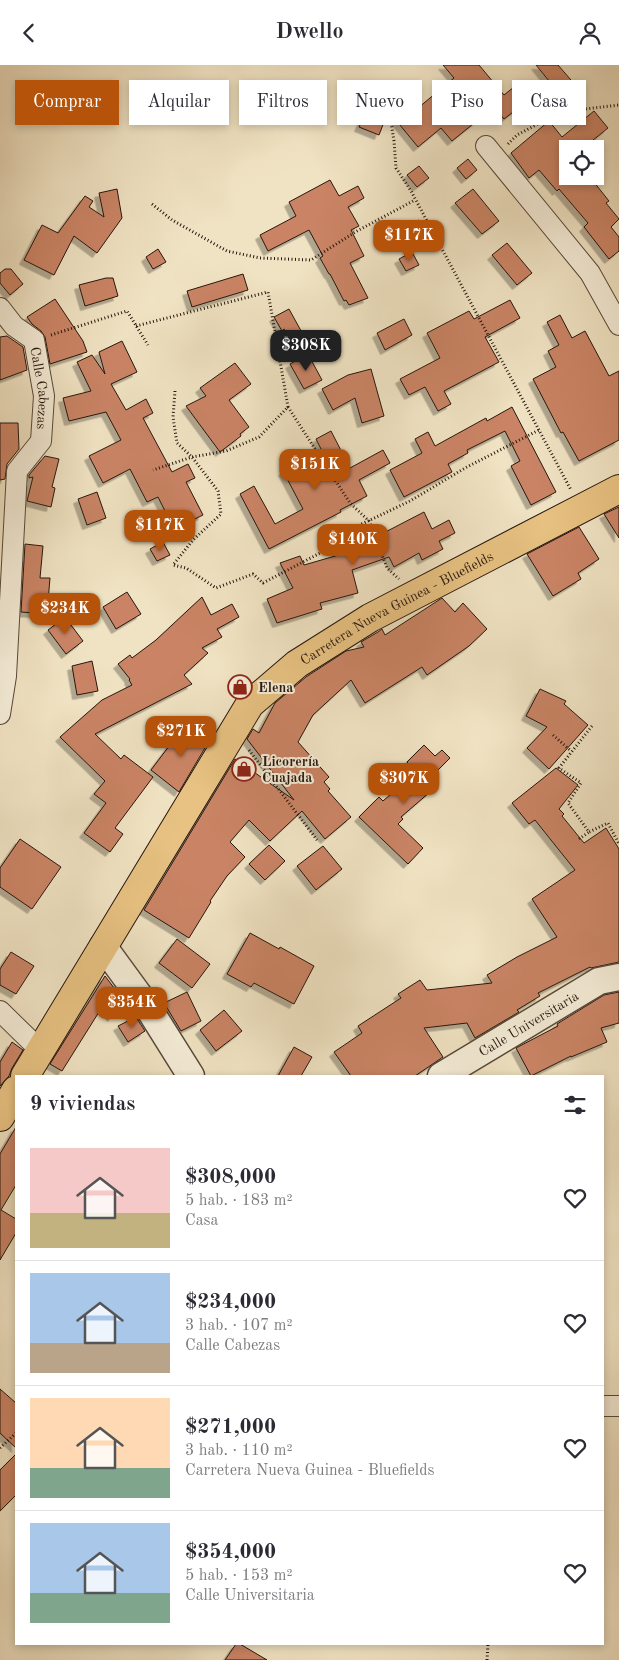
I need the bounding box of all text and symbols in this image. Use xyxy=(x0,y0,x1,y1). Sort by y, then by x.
icon: back xyxy=(15,19,43,47)
icon: person xyxy=(576,19,604,47)
text: Dwello xyxy=(275,21,344,43)
chip: Comprar xyxy=(15,80,119,125)
chip: Alquilar xyxy=(129,80,229,125)
chip: Filtros xyxy=(239,80,327,125)
chip: Nuevo xyxy=(337,80,422,125)
chip: Piso xyxy=(432,80,502,125)
chip: Casa xyxy=(512,80,586,125)
map controls xyxy=(559,140,604,185)
button: locate xyxy=(559,140,604,185)
pin: $117K xyxy=(374,219,444,262)
text: $117K xyxy=(384,228,434,244)
pin: $308K xyxy=(271,329,341,372)
text: $308K xyxy=(281,338,331,354)
street label: Calle Cabezas xyxy=(27,346,50,430)
pin: $151K xyxy=(280,449,350,491)
text: $151K xyxy=(290,457,340,473)
pin: $117K xyxy=(125,509,195,552)
text: $117K xyxy=(135,518,185,534)
pin: $140K xyxy=(318,523,388,566)
text: $140K xyxy=(328,532,378,548)
street label: Carretera Nueva Guinea - Bluefields xyxy=(298,549,496,668)
pin: $234K xyxy=(30,593,100,635)
text: $234K xyxy=(40,601,90,617)
shop icon: Elena xyxy=(227,674,253,700)
place label: Elena xyxy=(258,681,293,695)
pin: $271K xyxy=(146,715,216,758)
text: $271K xyxy=(156,724,206,740)
place label: Licorería Cuajada xyxy=(262,755,319,785)
shop icon: Licorería Cuajada xyxy=(231,756,257,782)
pin: $307K xyxy=(369,763,439,805)
text: $307K xyxy=(379,771,429,787)
pin: $354K xyxy=(97,987,167,1029)
street label: Calle Universitaria xyxy=(477,989,581,1060)
text: $354K xyxy=(107,995,157,1011)
icon: filters xyxy=(561,1091,589,1119)
text: 9 viviendas xyxy=(30,1094,135,1115)
text: $308,000 xyxy=(185,1167,276,1188)
icon: home xyxy=(70,1168,130,1228)
icon: heart xyxy=(561,1184,589,1212)
text: 5 hab. · 183 m² xyxy=(185,1193,293,1209)
text: Casa xyxy=(185,1213,218,1229)
text: $234,000 xyxy=(185,1292,276,1313)
icon: home xyxy=(70,1293,130,1353)
icon: heart xyxy=(561,1309,589,1337)
text: 3 hab. · 107 m² xyxy=(185,1318,293,1334)
text: Calle Cabezas xyxy=(185,1338,280,1354)
text: $271,000 xyxy=(185,1417,276,1438)
icon: home xyxy=(70,1418,130,1478)
icon: heart xyxy=(561,1434,589,1462)
text: 3 hab. · 110 m² xyxy=(185,1443,293,1459)
text: Carretera Nueva Guinea - Bluefields xyxy=(185,1463,434,1479)
text: $354,000 xyxy=(185,1542,276,1563)
icon: home xyxy=(70,1543,130,1603)
icon: heart xyxy=(561,1559,589,1587)
text: 5 hab. · 153 m² xyxy=(185,1568,293,1584)
text: Calle Universitaria xyxy=(185,1588,315,1604)

